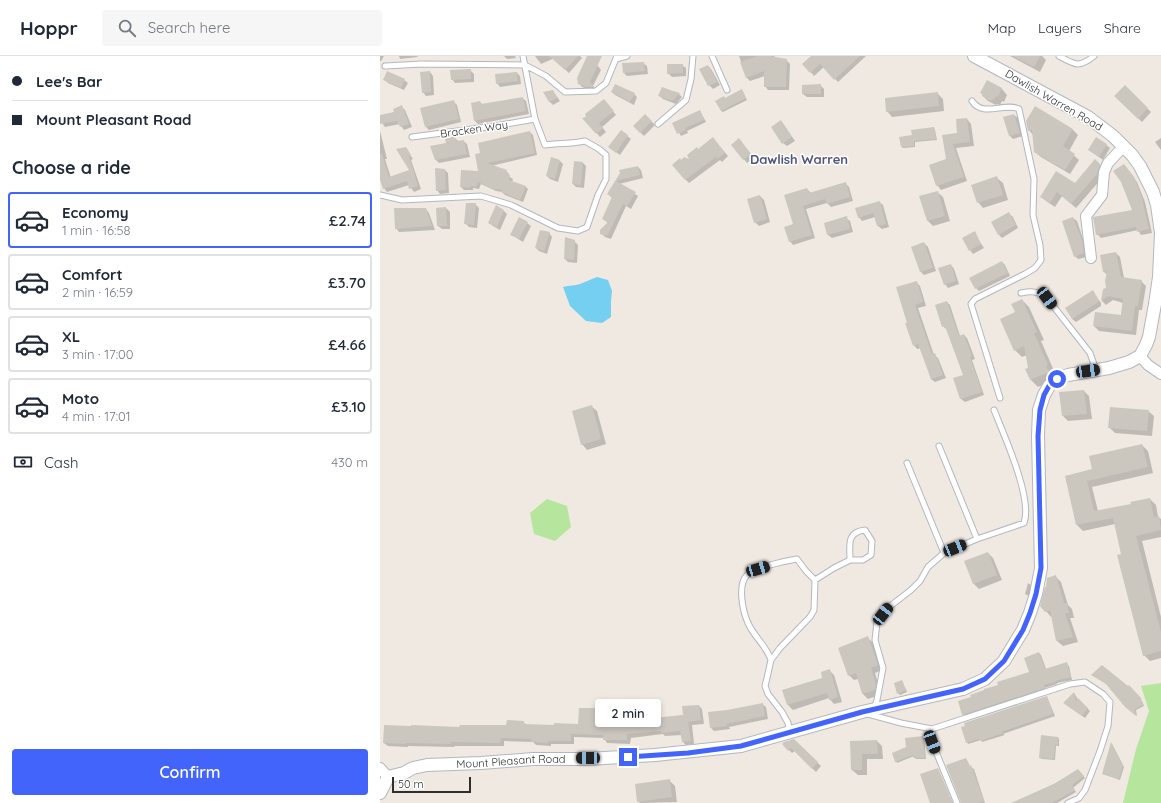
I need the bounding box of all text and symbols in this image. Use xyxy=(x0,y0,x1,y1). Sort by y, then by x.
search box xyxy=(102,10,382,46)
text: Hoppr xyxy=(20,16,78,40)
icon: search xyxy=(116,17,138,39)
text: Search here xyxy=(148,18,230,37)
text: Map xyxy=(987,19,1016,37)
text: Layers xyxy=(1038,19,1082,37)
text: Share xyxy=(1104,19,1141,37)
street label: Dawlish Warren Road xyxy=(1003,66,1105,134)
text: Lee's Bar xyxy=(36,72,103,91)
text: Mount Pleasant Road xyxy=(36,110,191,129)
street label: Bracken Way xyxy=(439,117,509,141)
district label: Dawlish Warren xyxy=(750,151,848,167)
text: Choose a ride xyxy=(12,156,131,179)
icon: car xyxy=(14,202,50,238)
text: Economy xyxy=(62,203,129,222)
text: £2.74 xyxy=(329,211,366,230)
text: 1 min · 16:58 xyxy=(62,222,130,238)
icon: car xyxy=(14,264,50,300)
text: Comfort xyxy=(62,265,123,284)
text: £3.70 xyxy=(328,273,366,292)
text: 2 min · 16:59 xyxy=(62,284,133,300)
car xyxy=(1035,285,1059,311)
icon: car xyxy=(14,326,50,362)
text: XL xyxy=(62,327,80,346)
text: £4.66 xyxy=(328,335,366,354)
text: 3 min · 17:00 xyxy=(62,346,134,362)
car xyxy=(1075,363,1101,379)
route start xyxy=(1048,370,1066,388)
icon: car xyxy=(14,388,50,424)
text: Moto xyxy=(62,389,99,408)
text: £3.10 xyxy=(331,397,366,416)
text: 4 min · 17:01 xyxy=(62,408,131,424)
icon: cash xyxy=(12,451,34,473)
text: Cash xyxy=(44,453,78,472)
text: 430 m xyxy=(331,454,368,470)
car xyxy=(942,538,968,558)
car xyxy=(745,560,771,578)
car xyxy=(871,601,895,627)
callout: 2 min xyxy=(595,699,661,727)
text: 2 min xyxy=(611,705,645,721)
car xyxy=(922,729,942,755)
route end xyxy=(619,748,637,766)
button: Confirm xyxy=(12,749,368,795)
street label: Mount Pleasant Road xyxy=(456,752,566,771)
car xyxy=(576,752,600,764)
scale bar xyxy=(392,775,471,794)
text: 50 m xyxy=(398,777,424,791)

